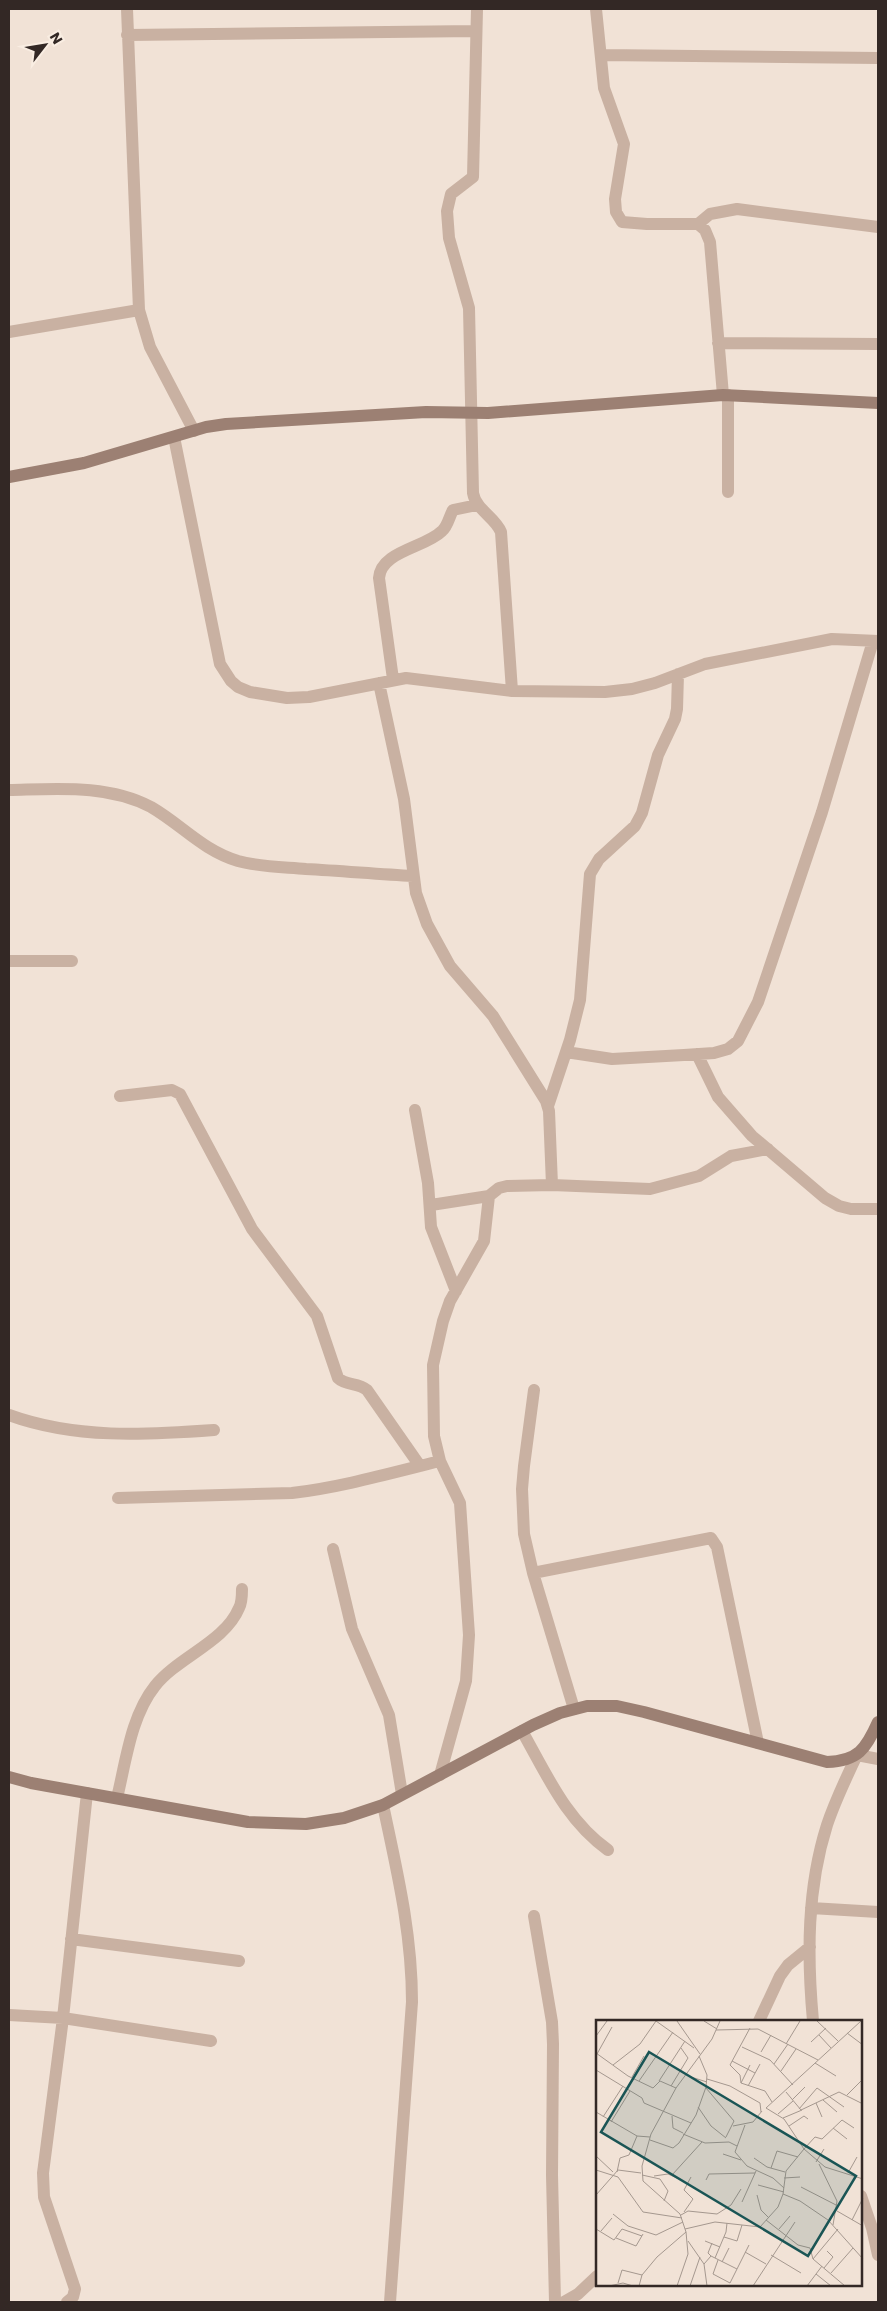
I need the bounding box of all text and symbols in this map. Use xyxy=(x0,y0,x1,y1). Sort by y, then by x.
north arrow xyxy=(20,20,70,70)
text: N xyxy=(45,29,67,48)
inset map xyxy=(596,2020,862,2286)

